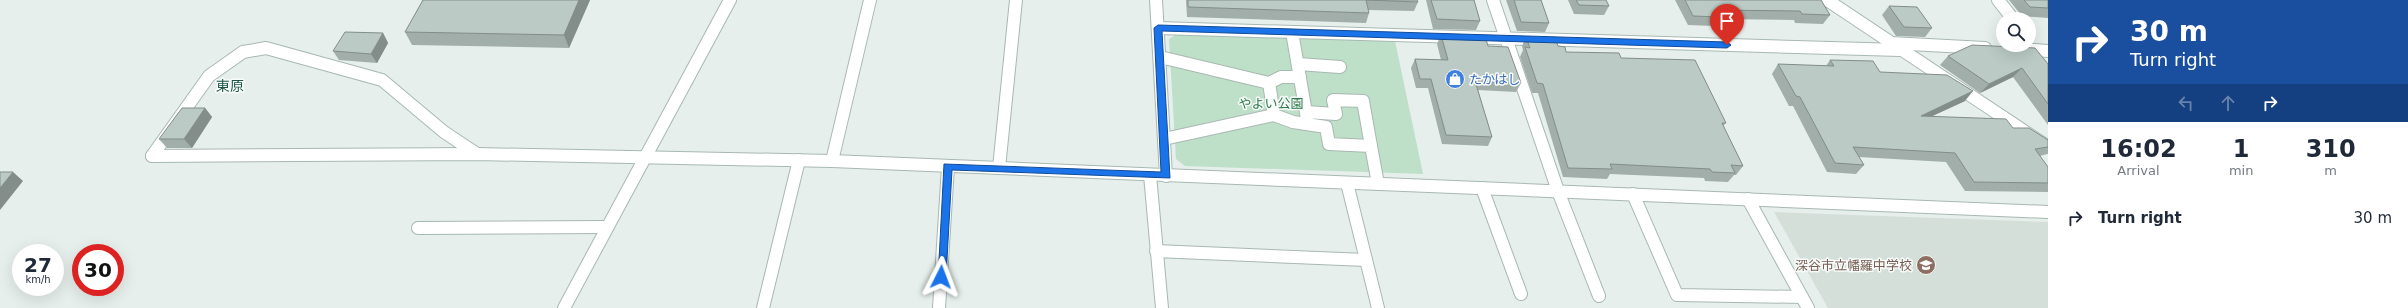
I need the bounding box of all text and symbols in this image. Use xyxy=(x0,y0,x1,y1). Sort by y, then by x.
pin xyxy=(1710,4,1744,45)
icon: arrive xyxy=(1716,10,1738,32)
map controls xyxy=(1996,12,2036,52)
button: search xyxy=(1996,12,2036,52)
text: 30 m xyxy=(2130,15,2208,48)
icon: right xyxy=(2064,16,2116,68)
text: Turn right xyxy=(2130,49,2216,70)
shop icon: たかはし xyxy=(1444,68,1466,90)
place label: たかはし xyxy=(1469,72,1520,87)
district label: 東原 xyxy=(216,78,244,94)
icon: left xyxy=(2175,92,2197,114)
icon: ahead xyxy=(2217,92,2239,114)
icon: right xyxy=(2259,92,2281,114)
park label: やよい公園 xyxy=(1238,96,1304,111)
text: 16:02 xyxy=(2100,135,2177,163)
text: 1 xyxy=(2233,135,2249,163)
text: 310 xyxy=(2306,135,2356,163)
text: Arrival xyxy=(2117,163,2160,178)
text: min xyxy=(2229,163,2253,178)
text: m xyxy=(2324,163,2337,178)
icon: right xyxy=(2064,207,2086,229)
text: Turn right xyxy=(2098,209,2182,227)
text: 30 m xyxy=(2354,209,2392,227)
speed limit sign: 30 xyxy=(72,244,124,296)
text: 27 xyxy=(24,253,52,277)
school or university icon: 深谷市立幡羅中学校 xyxy=(1915,254,1937,276)
position arrow xyxy=(920,256,962,298)
place label: 深谷市立幡羅中学校 xyxy=(1795,258,1912,273)
text: km/h xyxy=(25,274,51,285)

